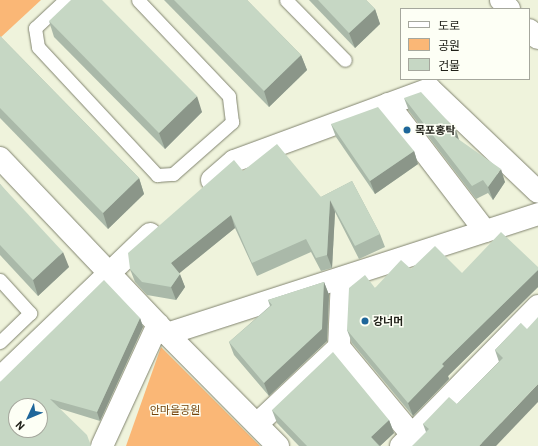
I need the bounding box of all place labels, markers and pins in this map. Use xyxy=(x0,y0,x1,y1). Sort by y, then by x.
place label: 목포홍탁 xyxy=(415,123,455,137)
marker: 목포홍탁 xyxy=(402,125,412,135)
place label: 강너머 xyxy=(373,314,403,328)
marker: 강너머 xyxy=(360,316,370,326)

